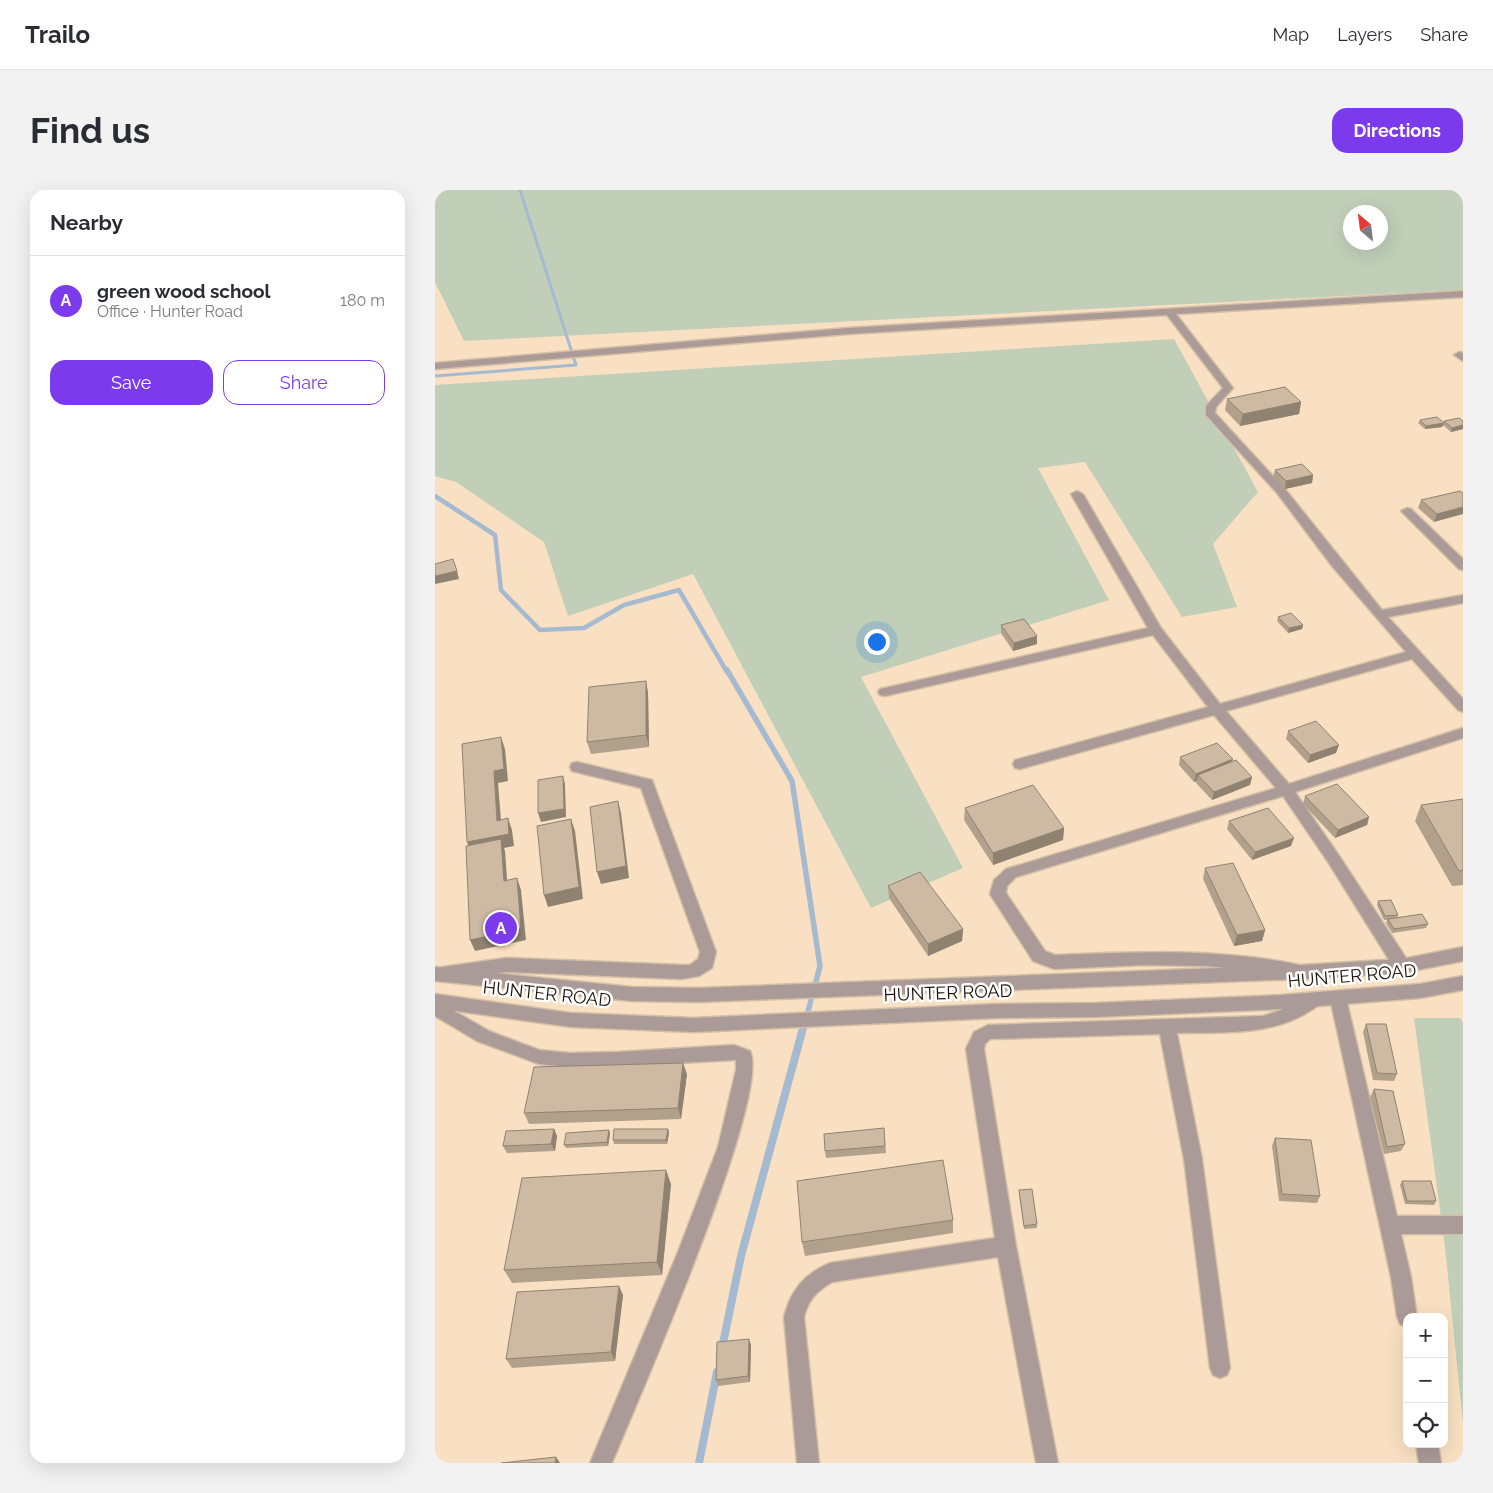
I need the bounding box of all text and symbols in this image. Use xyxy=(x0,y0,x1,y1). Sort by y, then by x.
text: Trailo xyxy=(25,20,90,49)
text: Map xyxy=(1273,24,1309,45)
text: Layers xyxy=(1337,24,1392,45)
text: Share xyxy=(1420,24,1468,45)
button: Directions xyxy=(1332,108,1463,153)
text: Find us xyxy=(30,110,150,151)
north arrow xyxy=(1343,205,1388,250)
text: Nearby xyxy=(50,210,123,235)
text: green wood school xyxy=(97,280,271,302)
text: A xyxy=(61,291,71,310)
text: 180 m xyxy=(340,291,385,310)
text: Office · Hunter Road xyxy=(97,302,243,321)
button: Save xyxy=(50,360,213,405)
button: Share xyxy=(223,360,385,405)
your location xyxy=(864,629,890,655)
pin: A xyxy=(485,909,517,947)
street label: HUNTER ROAD xyxy=(1287,959,1417,992)
street label: HUNTER ROAD xyxy=(482,976,612,1011)
street label: HUNTER ROAD xyxy=(883,980,1013,1005)
map controls xyxy=(1403,1313,1448,1448)
button: + xyxy=(1403,1313,1448,1358)
button: − xyxy=(1403,1358,1448,1403)
button: locate xyxy=(1403,1403,1448,1448)

